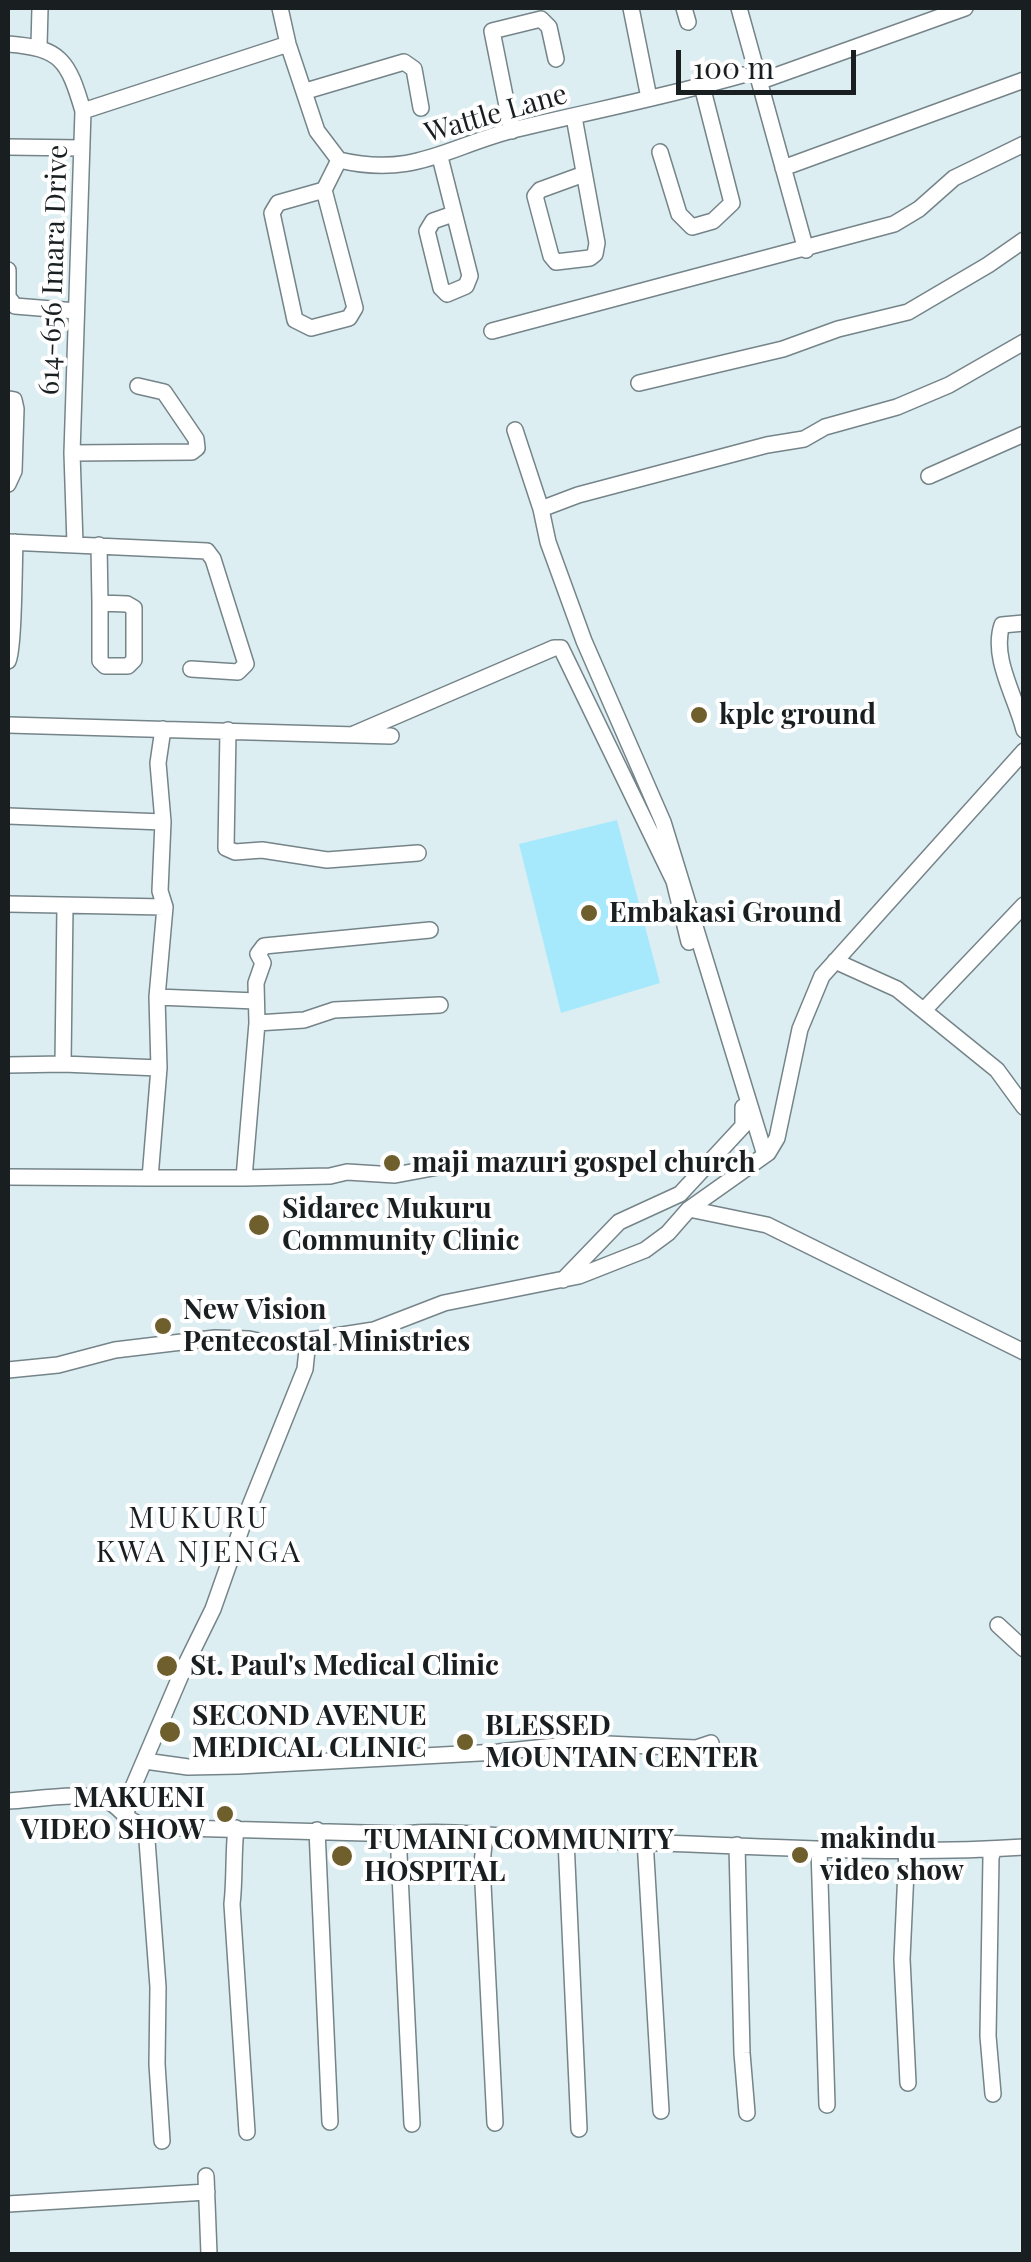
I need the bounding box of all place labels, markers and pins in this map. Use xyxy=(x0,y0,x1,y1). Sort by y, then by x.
place label: kplc ground xyxy=(719,698,876,732)
marker: kplc ground xyxy=(688,704,710,726)
place label: Embakasi Ground xyxy=(609,896,842,930)
marker: Embakasi Ground xyxy=(578,902,600,924)
place label: maji mazuri gospel church xyxy=(412,1146,755,1180)
marker: maji mazuri gospel church xyxy=(381,1152,403,1174)
place label: Sidarec Mukuru Community Clinic xyxy=(282,1192,519,1258)
marker: Sidarec Mukuru Community Clinic xyxy=(246,1212,272,1238)
place label: New Vision Pentecostal Ministries xyxy=(183,1293,470,1359)
marker: New Vision Pentecostal Ministries xyxy=(152,1315,174,1337)
place label: St. Paul's Medical Clinic xyxy=(190,1649,499,1683)
marker: St. Paul's Medical Clinic xyxy=(154,1653,180,1679)
place label: SECOND AVENUE MEDICAL CLINIC xyxy=(192,1699,427,1765)
place label: BLESSED MOUNTAIN CENTER xyxy=(485,1709,758,1775)
marker: SECOND AVENUE MEDICAL CLINIC xyxy=(157,1719,183,1745)
marker: BLESSED MOUNTAIN CENTER xyxy=(454,1731,476,1753)
place label: MAKUENI VIDEO SHOW xyxy=(21,1781,205,1847)
marker: MAKUENI VIDEO SHOW xyxy=(214,1803,236,1825)
place label: makindu video show xyxy=(820,1822,964,1888)
place label: TUMAINI COMMUNITY HOSPITAL xyxy=(364,1823,674,1889)
marker: TUMAINI COMMUNITY HOSPITAL xyxy=(329,1843,355,1869)
marker: makindu video show xyxy=(789,1844,811,1866)

